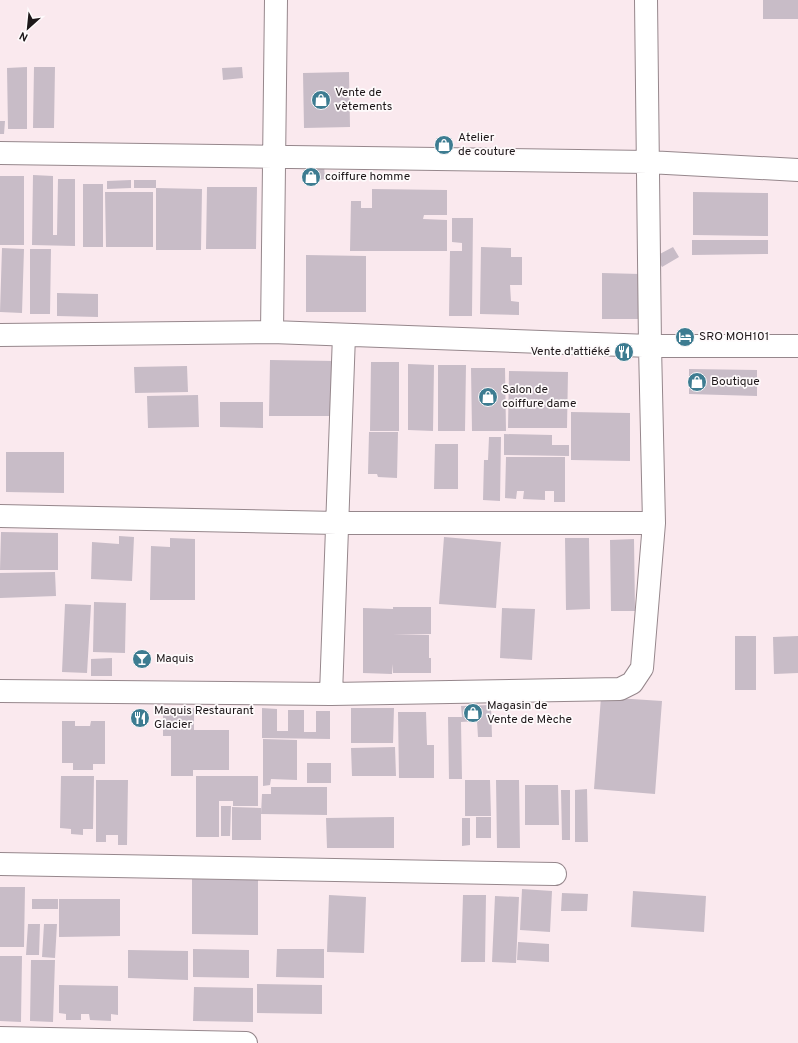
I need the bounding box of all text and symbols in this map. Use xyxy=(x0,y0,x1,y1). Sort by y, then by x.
north arrow xyxy=(8,8,48,48)
text: N xyxy=(17,28,31,44)
place label: Vente de vètements xyxy=(335,85,392,115)
shop icon: Vente de vètements xyxy=(310,89,332,111)
place label: Atelier de couture xyxy=(458,130,515,160)
shop icon: Atelier de couture xyxy=(433,134,455,156)
shop icon: coiffure homme xyxy=(300,166,322,188)
place label: coiffure homme xyxy=(325,169,410,185)
hotel icon: SRO MOH101 xyxy=(674,326,696,348)
place label: SRO MOH101 xyxy=(699,329,769,345)
restaurant icon: Vente d'attiéké xyxy=(613,341,635,363)
place label: Vente d'attiéké xyxy=(530,344,610,360)
shop icon: Boutique xyxy=(686,371,708,393)
place label: Boutique xyxy=(711,374,760,390)
place label: Salon de coiffure dame xyxy=(502,382,576,412)
shop icon: Salon de coiffure dame xyxy=(477,386,499,408)
bar icon: Maquis xyxy=(131,648,153,670)
place label: Maquis xyxy=(156,651,194,667)
place label: Magasin de Vente de Mèche xyxy=(487,698,572,728)
shop icon: Magasin de Vente de Mèche xyxy=(462,702,484,724)
place label: Maquis Restaurant Glacier xyxy=(154,703,254,733)
restaurant icon: Maquis Restaurant Glacier xyxy=(129,707,151,729)

